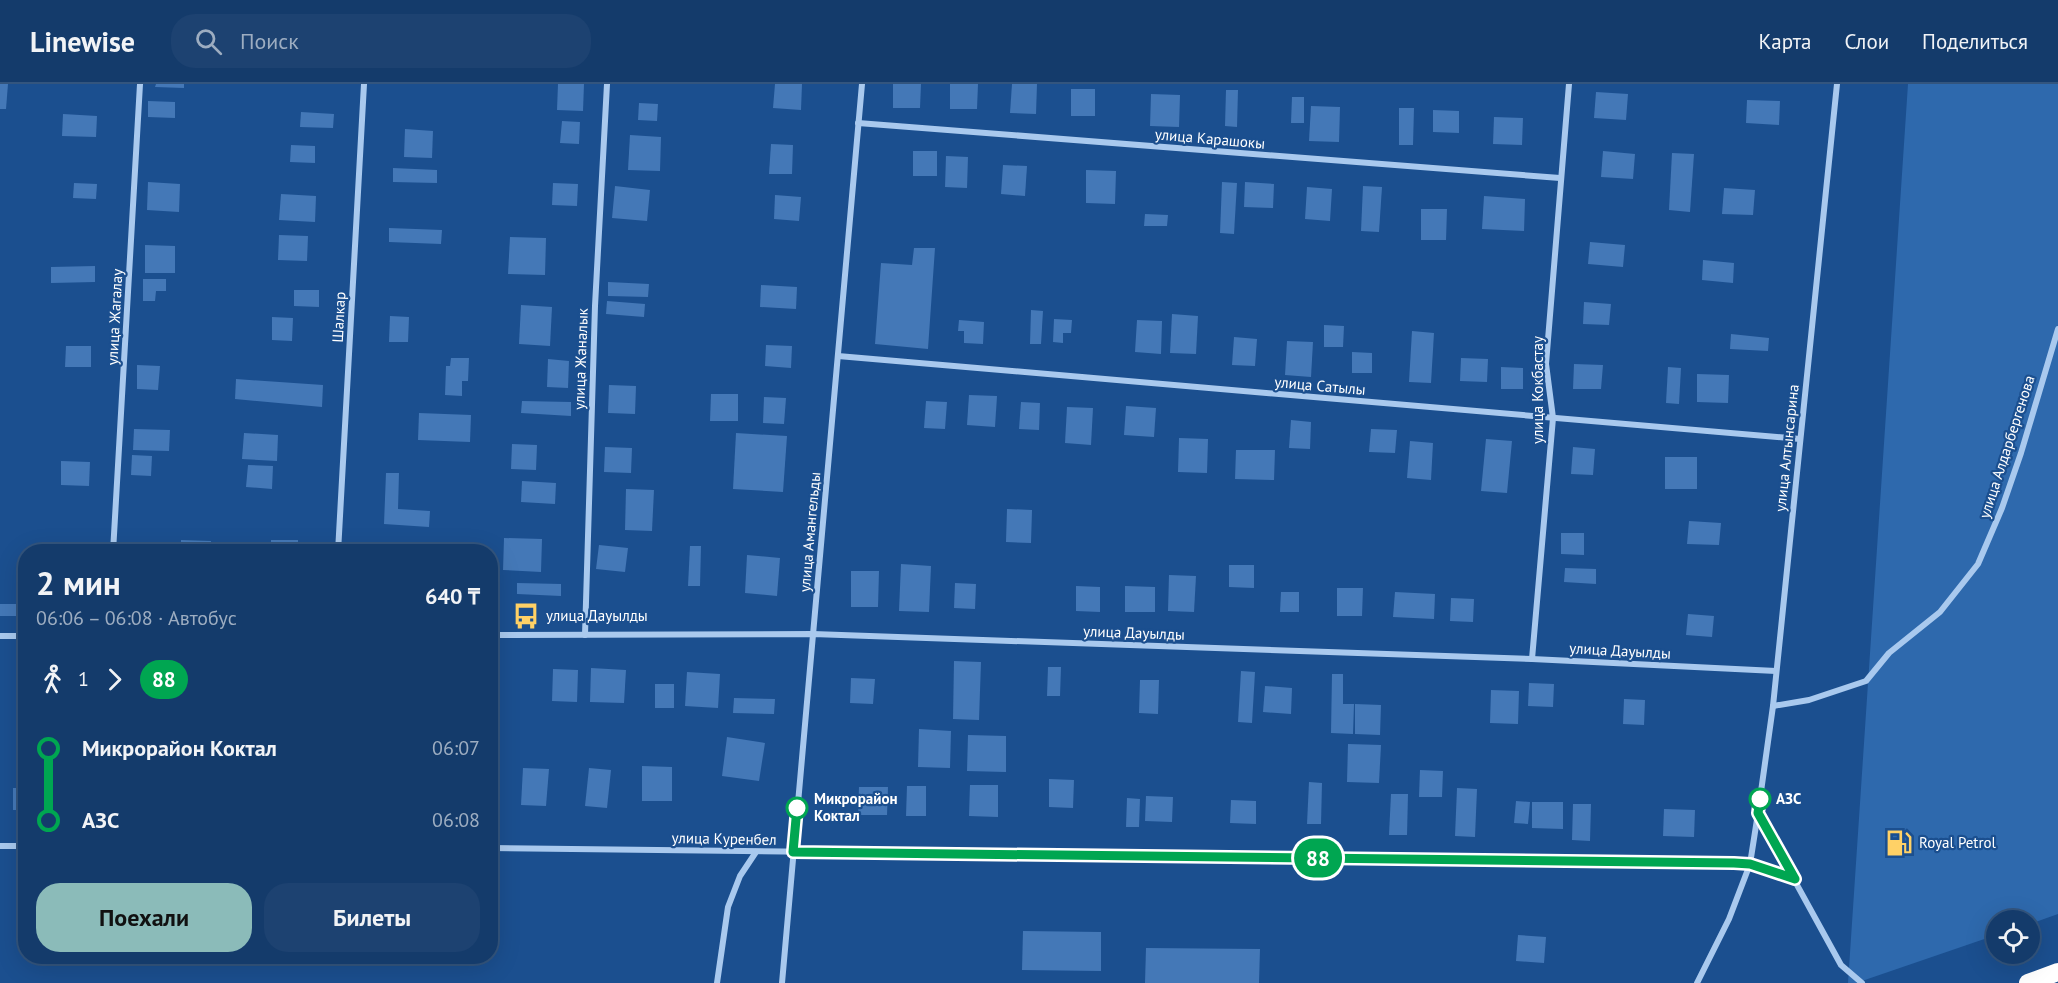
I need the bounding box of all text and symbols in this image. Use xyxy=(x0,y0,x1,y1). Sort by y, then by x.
search box xyxy=(171,14,591,68)
text: Linewise xyxy=(30,23,135,60)
icon: search xyxy=(192,25,225,58)
text: Поиск xyxy=(240,27,299,55)
text: Карта xyxy=(1758,28,1811,55)
text: Слои xyxy=(1844,28,1889,55)
text: Поделиться xyxy=(1922,28,2028,55)
street label: улица Карашокы xyxy=(1154,124,1266,153)
street label: улица Жагалау xyxy=(102,268,127,366)
street label: Шалкар xyxy=(328,291,349,343)
street label: улица Жаналык xyxy=(569,307,592,410)
street label: улица Кокбастау xyxy=(1528,336,1547,444)
street label: улица Сатылы xyxy=(1274,372,1366,399)
street label: улица Алдарбергенова xyxy=(1974,373,2039,521)
street label: улица Алтынсарина xyxy=(1770,383,1803,513)
street label: улица Амангельды xyxy=(795,471,824,593)
text: 2 мин xyxy=(36,561,121,604)
text: 640 ₸ xyxy=(425,582,480,610)
bus stop icon: улица Дауылды xyxy=(511,601,541,631)
text: 06:06 – 06:08 · Автобус xyxy=(36,605,237,631)
place label: улица Дауылды xyxy=(546,606,648,625)
street label: улица Дауылды xyxy=(1083,621,1185,644)
street label: улица Дауылды xyxy=(1569,638,1671,663)
icon: walk xyxy=(36,663,69,696)
icon: forward xyxy=(98,663,131,696)
text: 1 xyxy=(78,666,89,692)
text: 88 xyxy=(152,666,176,693)
text: Микрорайон Коктал xyxy=(82,734,277,762)
text: 06:07 xyxy=(432,735,480,761)
marker: АЗС xyxy=(1749,788,1771,810)
place label: Микрорайон Коктал xyxy=(814,789,898,825)
place label: АЗС xyxy=(1776,789,1802,808)
marker: Микрорайон Коктал xyxy=(786,797,808,819)
text: АЗС xyxy=(82,806,119,834)
text: 06:08 xyxy=(432,807,480,833)
street label: улица Куренбел xyxy=(671,828,777,849)
fuel station icon: Royal Petrol xyxy=(1884,828,1914,858)
place label: Royal Petrol xyxy=(1919,833,1997,852)
line badge: 88 xyxy=(1291,838,1345,878)
text: 88 xyxy=(1306,845,1330,872)
button: Поехали xyxy=(36,883,252,952)
button: Билеты xyxy=(264,883,480,952)
map controls xyxy=(1986,910,2040,964)
button: locate xyxy=(1986,910,2040,964)

